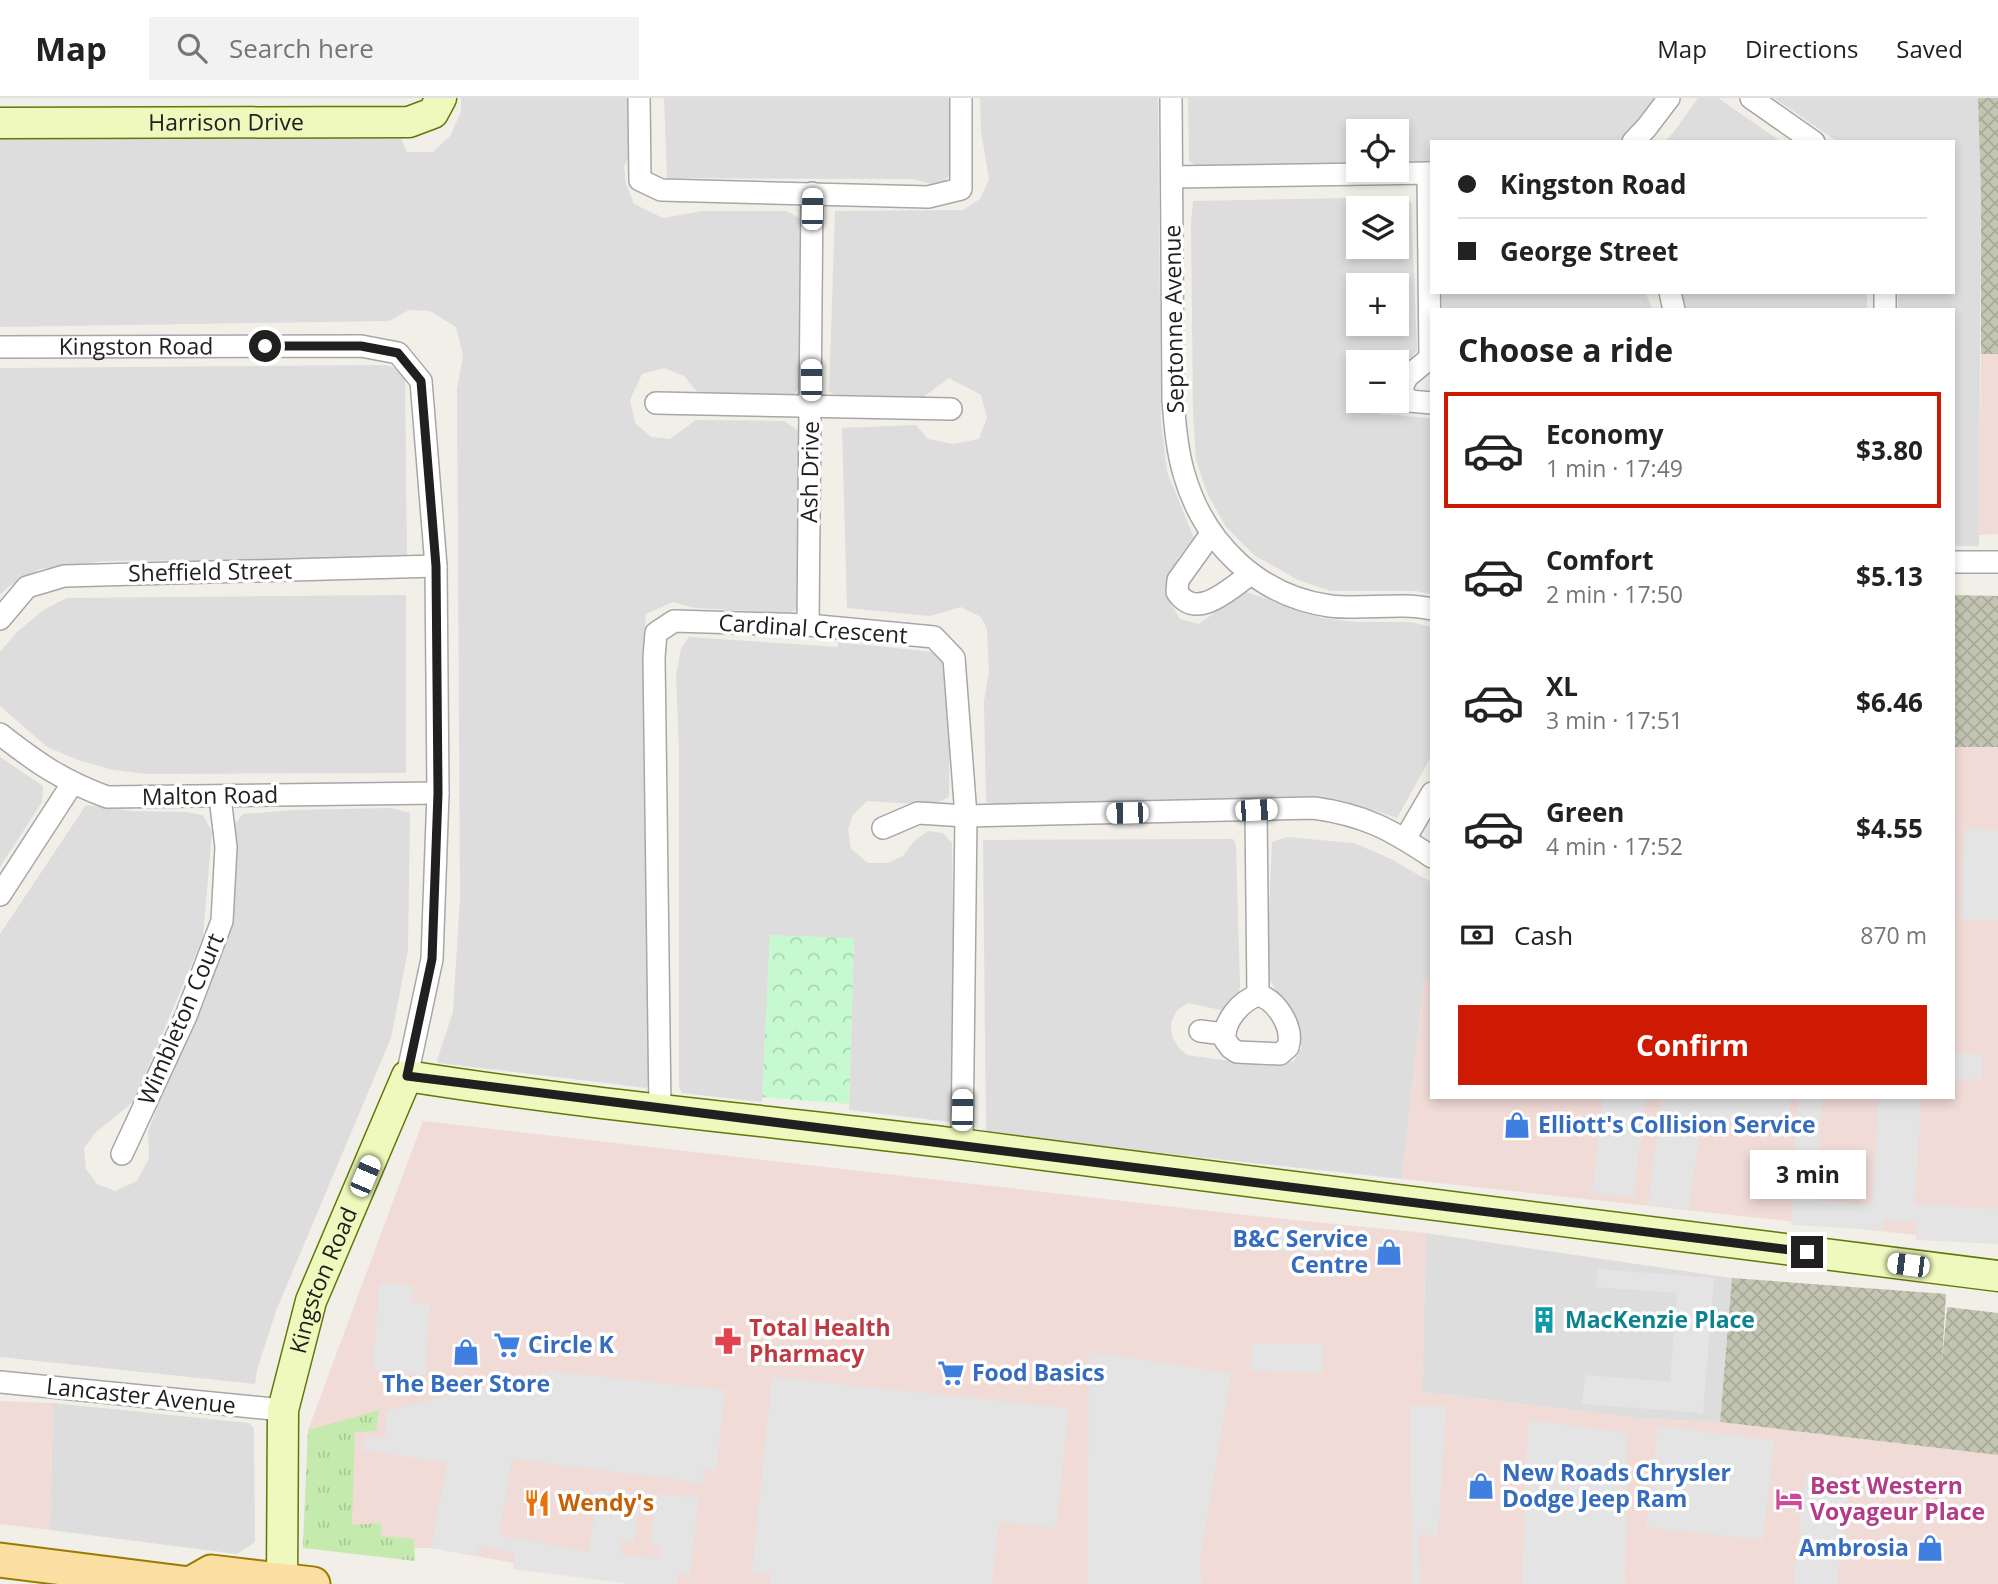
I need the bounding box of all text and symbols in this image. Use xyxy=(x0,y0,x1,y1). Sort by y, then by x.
search box xyxy=(149,17,639,80)
text: Map xyxy=(35,26,107,71)
icon: search xyxy=(173,29,211,67)
text: Search here xyxy=(229,30,374,66)
text: Map xyxy=(1657,32,1707,65)
text: Directions xyxy=(1745,32,1858,65)
text: Saved xyxy=(1896,32,1963,65)
street label: Harrison Drive xyxy=(148,105,304,138)
map controls xyxy=(1346,119,1409,413)
button: locate xyxy=(1346,119,1409,182)
text: Kingston Road xyxy=(1500,166,1687,202)
car xyxy=(802,188,823,230)
button: layers xyxy=(1346,196,1409,259)
street label: Septonne Avenue xyxy=(1155,224,1191,414)
text: George Street xyxy=(1500,233,1678,269)
button: + xyxy=(1346,273,1409,336)
text: Choose a ride xyxy=(1458,328,1673,371)
street label: Kingston Road xyxy=(59,329,213,362)
route start xyxy=(249,330,281,362)
button: − xyxy=(1346,350,1409,413)
car xyxy=(801,359,822,401)
text: Economy xyxy=(1546,416,1664,452)
icon: car xyxy=(1462,419,1525,482)
street label: Ash Drive xyxy=(792,421,826,523)
text: $3.80 xyxy=(1856,432,1923,468)
text: 1 min · 17:49 xyxy=(1546,452,1683,484)
text: Comfort xyxy=(1546,542,1653,578)
icon: car xyxy=(1462,545,1525,608)
street label: Sheffield Street xyxy=(128,554,292,588)
text: $5.13 xyxy=(1856,558,1923,594)
text: 2 min · 17:50 xyxy=(1546,578,1683,610)
street label: Cardinal Crescent xyxy=(718,605,909,651)
text: XL xyxy=(1546,668,1578,704)
icon: car xyxy=(1462,671,1525,734)
text: $6.46 xyxy=(1856,684,1923,720)
text: 3 min · 17:51 xyxy=(1546,704,1683,736)
street label: Malton Road xyxy=(142,778,278,812)
text: Green xyxy=(1546,794,1624,830)
icon: car xyxy=(1462,797,1525,860)
car xyxy=(1235,798,1278,822)
car xyxy=(1106,802,1149,824)
text: $4.55 xyxy=(1856,810,1923,846)
text: 4 min · 17:52 xyxy=(1546,830,1683,862)
icon: cash xyxy=(1458,916,1496,954)
text: Cash xyxy=(1514,917,1573,953)
text: 870 m xyxy=(1860,919,1927,951)
street label: Wimbleton Court xyxy=(130,928,231,1109)
button: Confirm xyxy=(1458,1005,1927,1085)
car xyxy=(952,1089,973,1131)
place label: Elliott's Collision Service xyxy=(1538,1108,1816,1140)
shop icon: Elliott's Collision Service xyxy=(1502,1110,1532,1140)
callout: 3 min xyxy=(1749,1150,1865,1200)
car xyxy=(348,1153,383,1199)
text: 3 min xyxy=(1776,1158,1840,1190)
street label: Kingston Road xyxy=(281,1202,364,1357)
place label: B&C Service Centre xyxy=(1232,1222,1368,1280)
route end xyxy=(1791,1236,1823,1268)
shop icon: B&C Service Centre xyxy=(1374,1237,1404,1267)
car xyxy=(1886,1252,1931,1278)
place label: MacKenzie Place xyxy=(1565,1303,1755,1335)
building icon: MacKenzie Place xyxy=(1529,1305,1559,1335)
place label: Total Health Pharmacy xyxy=(749,1311,891,1369)
pharmacy icon: Total Health Pharmacy xyxy=(713,1326,743,1356)
place label: Circle K xyxy=(528,1328,615,1360)
supermarket icon: Circle K xyxy=(492,1330,522,1360)
shop icon: The Beer Store xyxy=(451,1337,481,1367)
place label: Food Basics xyxy=(972,1356,1105,1388)
supermarket icon: Food Basics xyxy=(936,1358,966,1388)
place label: The Beer Store xyxy=(382,1367,550,1399)
street label: Lancaster Avenue xyxy=(45,1369,237,1421)
place label: New Roads Chrysler Dodge Jeep Ram xyxy=(1502,1456,1731,1514)
place label: Best Western Voyageur Place xyxy=(1810,1469,1985,1527)
shop icon: New Roads Chrysler Dodge Jeep Ram xyxy=(1466,1471,1496,1501)
hotel icon: Best Western Voyageur Place xyxy=(1774,1484,1804,1514)
place label: Wendy's xyxy=(558,1486,654,1518)
restaurant icon: Wendy's xyxy=(522,1488,552,1518)
place label: Ambrosia xyxy=(1799,1531,1909,1563)
shop icon: Ambrosia xyxy=(1915,1533,1945,1563)

